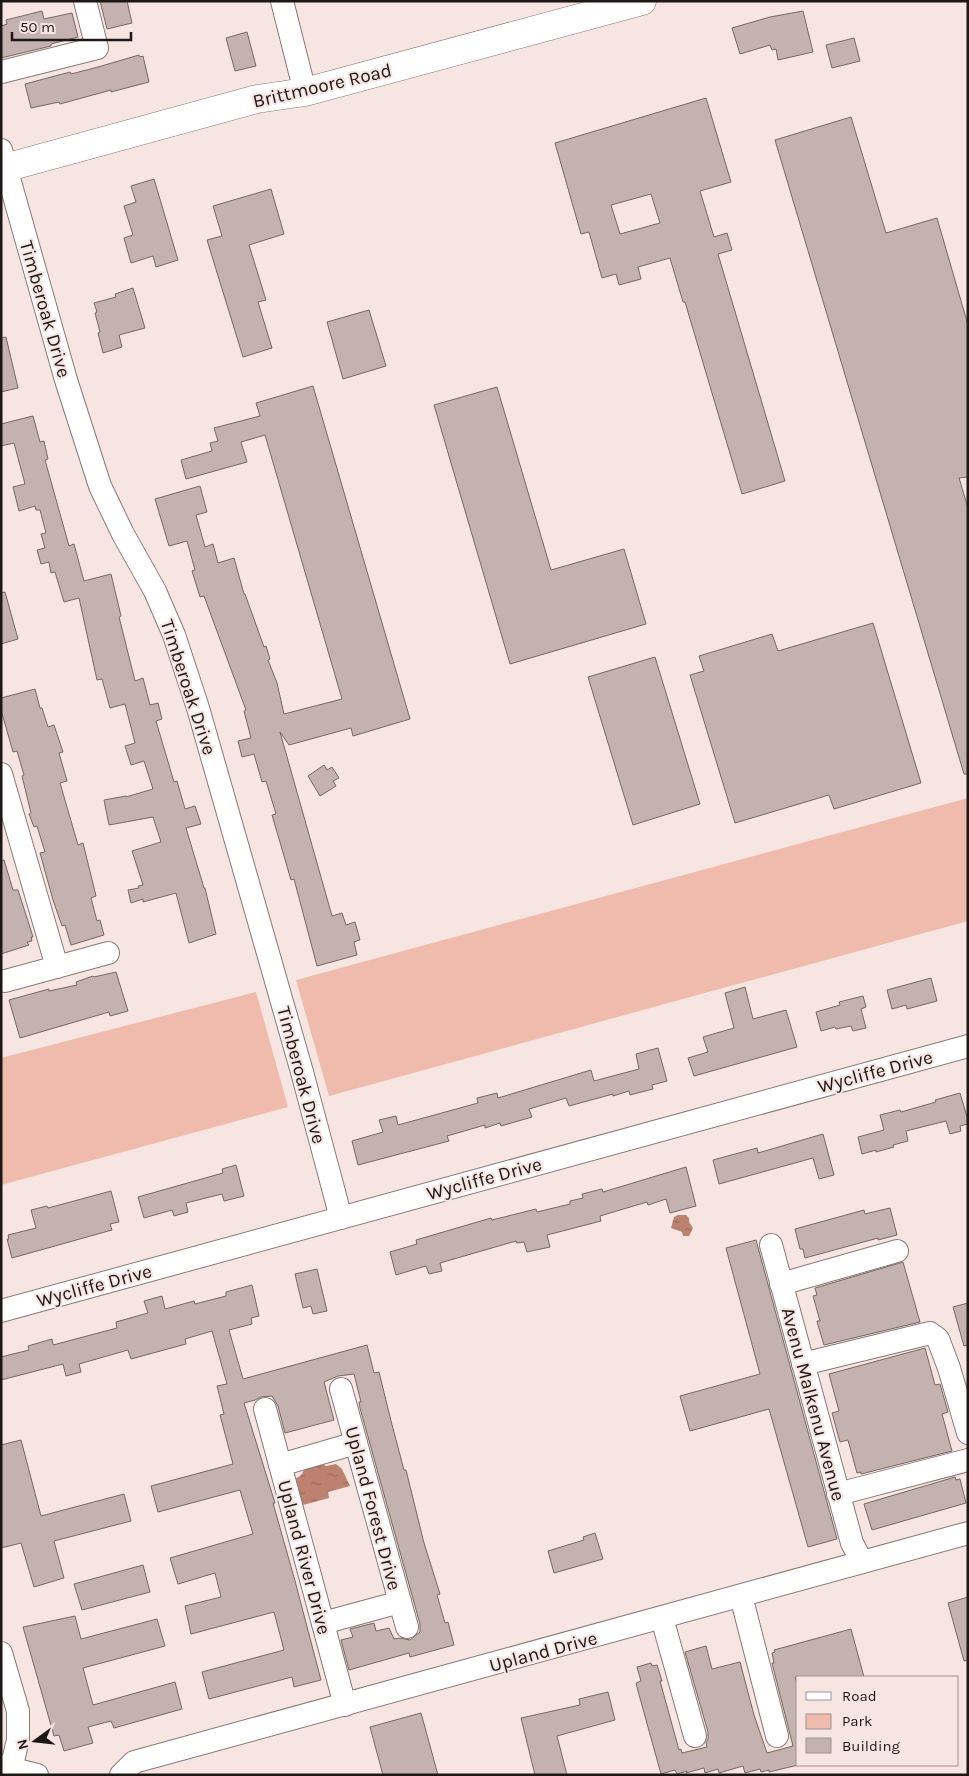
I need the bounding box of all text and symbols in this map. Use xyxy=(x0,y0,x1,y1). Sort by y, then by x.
scale bar xyxy=(12,10,131,42)
text: 50 m xyxy=(20,18,55,36)
street label: Brittmoore Road xyxy=(251,59,394,113)
street label: Timberoak Drive xyxy=(15,238,75,380)
street label: Timberoak Drive xyxy=(156,617,220,758)
street label: Timberoak Drive xyxy=(272,1004,330,1146)
street label: Wycliffe Drive xyxy=(815,1046,935,1098)
street label: Wycliffe Drive xyxy=(424,1153,544,1205)
street label: Wycliffe Drive xyxy=(34,1260,154,1312)
street label: Avenu Malkenu Avenue xyxy=(777,1305,849,1504)
street label: Upland Forest Drive xyxy=(341,1424,406,1593)
street label: Upland River Drive xyxy=(273,1478,335,1637)
street label: Upland Drive xyxy=(487,1627,600,1677)
legend xyxy=(796,1676,959,1766)
text: Road xyxy=(842,1687,877,1705)
text: Park xyxy=(842,1712,872,1730)
north arrow xyxy=(10,1716,60,1766)
text: N xyxy=(13,1737,32,1751)
text: Building xyxy=(842,1737,900,1755)

